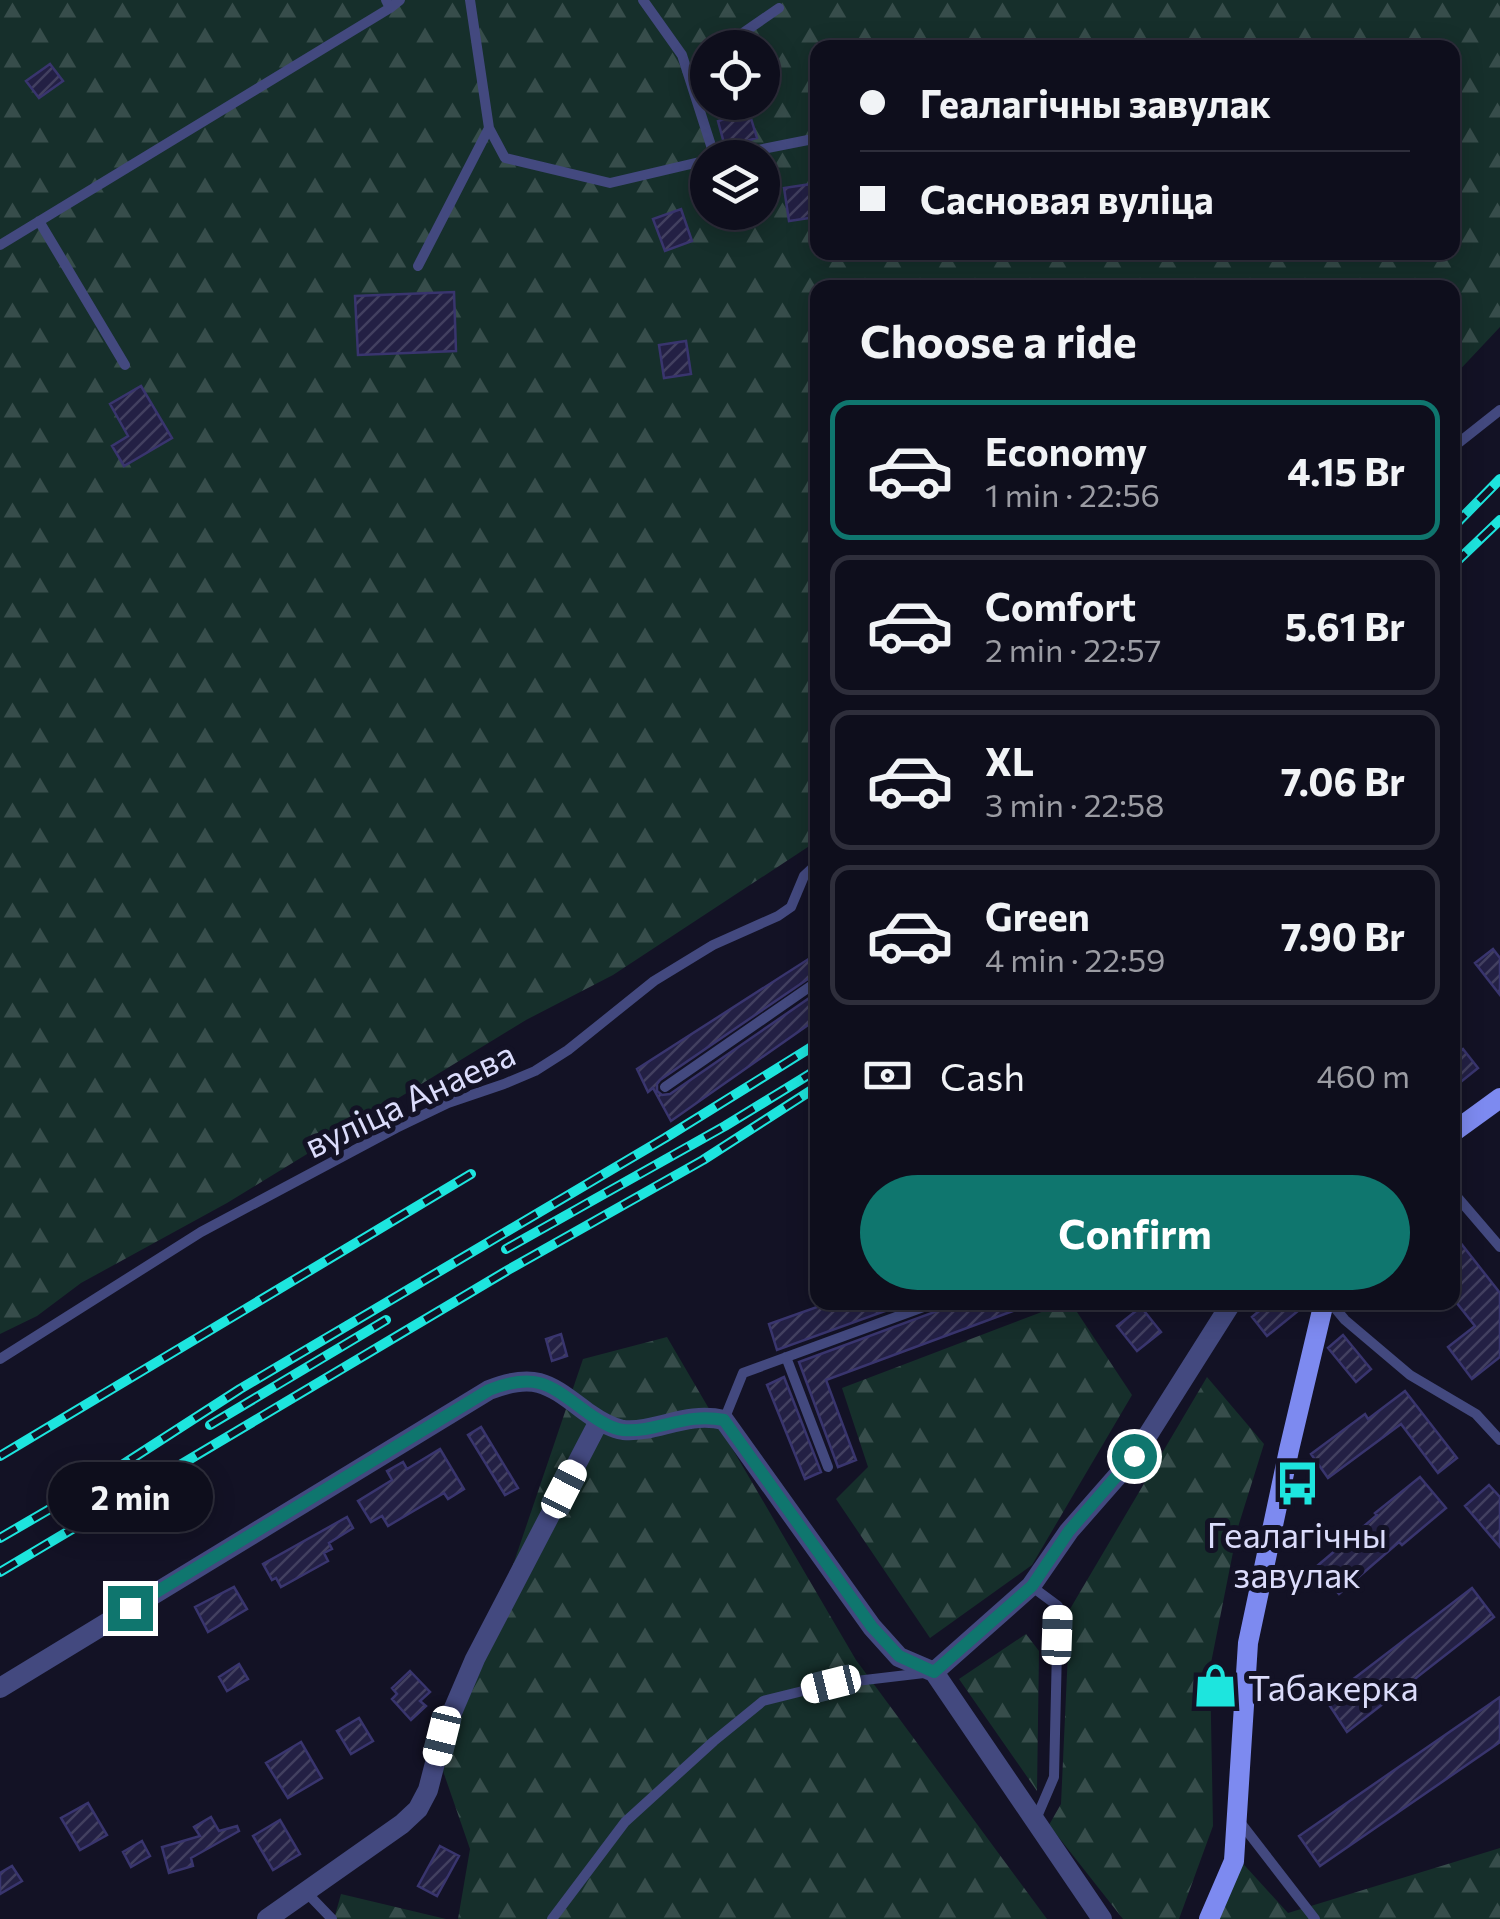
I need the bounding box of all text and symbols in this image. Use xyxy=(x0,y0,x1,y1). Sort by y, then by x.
map controls xyxy=(690,30,780,230)
button: locate xyxy=(690,30,780,120)
text: Геалагічны завулак xyxy=(920,79,1271,126)
button: layers xyxy=(690,140,780,230)
text: Сасновая вуліца xyxy=(920,175,1214,222)
text: Choose a ride xyxy=(860,312,1137,367)
icon: car xyxy=(865,425,955,515)
text: Economy xyxy=(985,427,1147,474)
text: 4.15 Br xyxy=(1287,447,1405,494)
text: 1 min · 22:56 xyxy=(985,474,1160,514)
icon: car xyxy=(865,580,955,670)
text: Comfort xyxy=(985,582,1136,629)
text: 5.61 Br xyxy=(1285,602,1405,649)
text: 2 min · 22:57 xyxy=(985,629,1161,669)
icon: car xyxy=(865,735,955,825)
text: XL xyxy=(985,737,1034,784)
text: 7.06 Br xyxy=(1281,757,1405,804)
text: 3 min · 22:58 xyxy=(985,784,1165,824)
icon: car xyxy=(865,890,955,980)
text: Green xyxy=(985,892,1090,939)
text: 7.90 Br xyxy=(1281,912,1405,959)
text: 4 min · 22:59 xyxy=(985,939,1165,979)
street label: вуліца Анаева xyxy=(297,1030,521,1166)
icon: cash xyxy=(860,1048,915,1103)
text: Cash xyxy=(940,1052,1025,1099)
text: 460 m xyxy=(1316,1055,1410,1095)
button: Confirm xyxy=(860,1175,1410,1290)
route start xyxy=(1112,1434,1157,1479)
car xyxy=(537,1455,591,1523)
bus stop icon: Геалагічны завулак xyxy=(1273,1459,1321,1507)
callout: 2 min xyxy=(48,1463,212,1533)
text: 2 min xyxy=(91,1477,170,1517)
place label: Геалагічны завулак xyxy=(1207,1512,1387,1595)
route end xyxy=(108,1586,153,1631)
car xyxy=(1041,1604,1073,1666)
car xyxy=(798,1662,864,1706)
shop icon: Табакерка xyxy=(1191,1662,1239,1710)
place label: Табакерка xyxy=(1248,1665,1419,1708)
car xyxy=(420,1703,464,1769)

